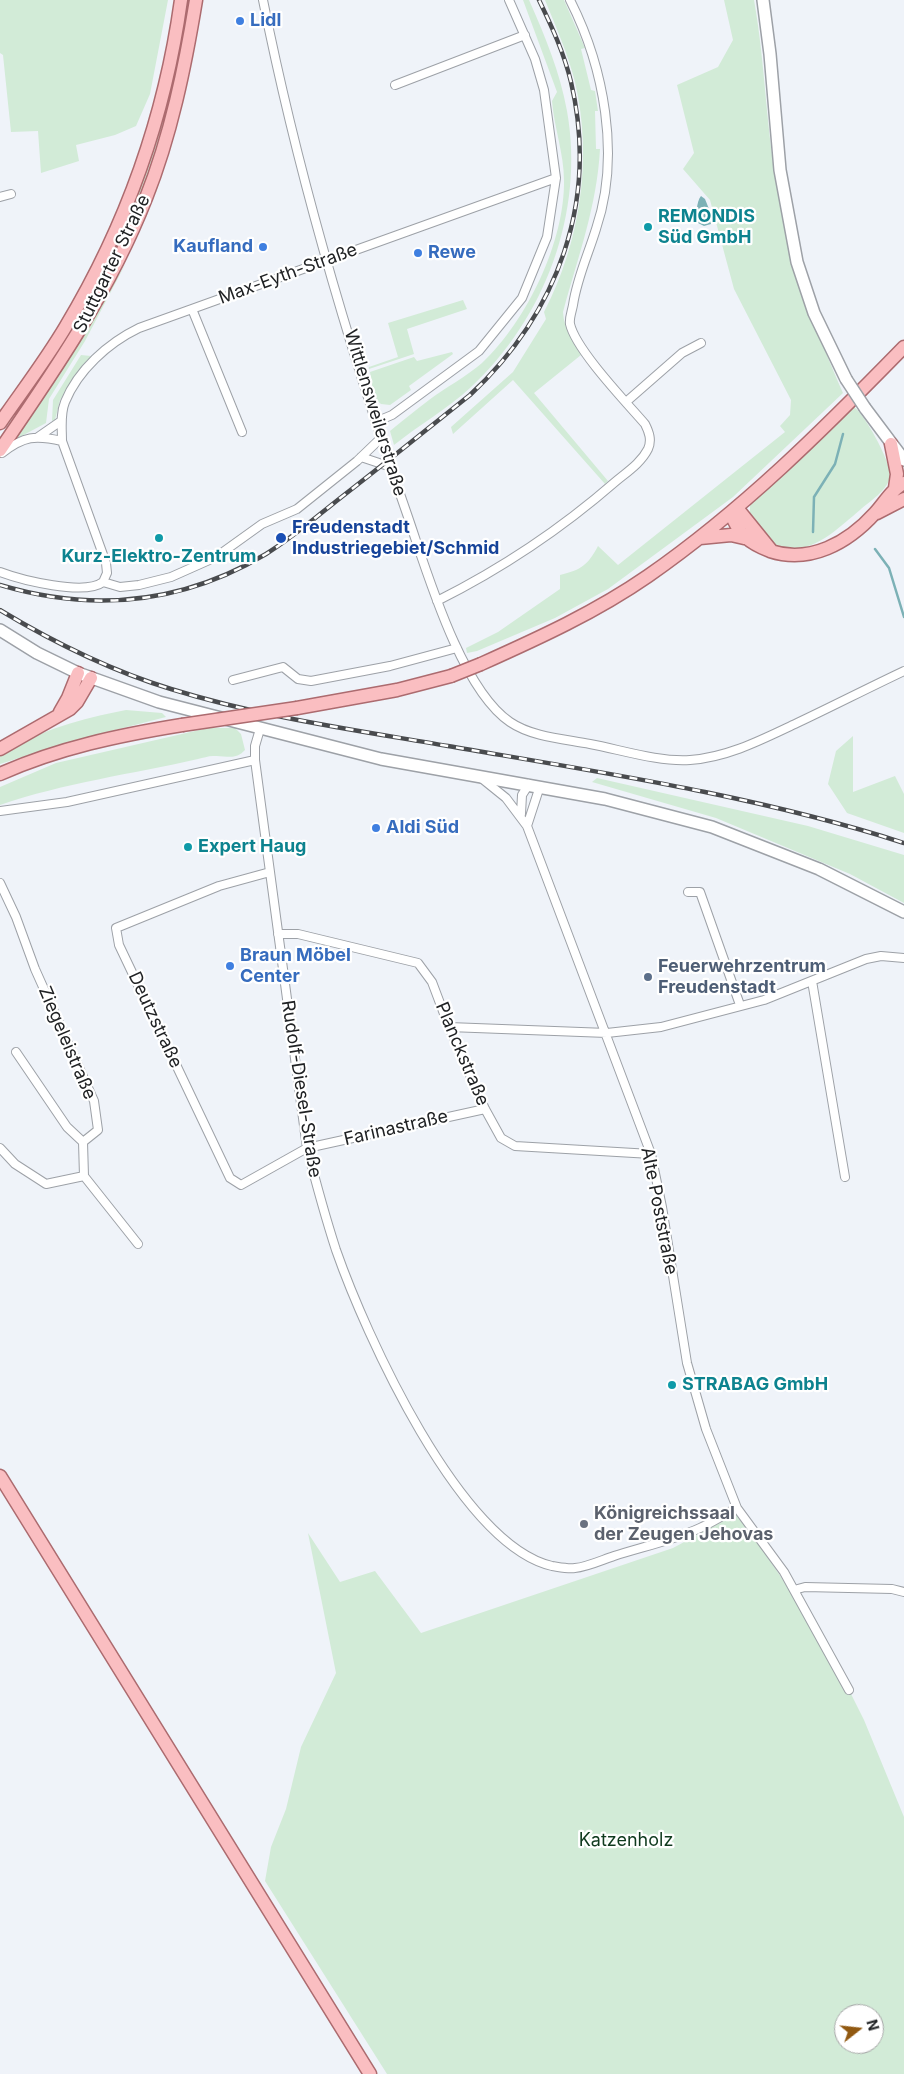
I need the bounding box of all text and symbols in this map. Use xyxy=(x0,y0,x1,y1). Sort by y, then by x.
place label: Lidl xyxy=(250,10,281,32)
marker: Lidl xyxy=(234,15,246,27)
street label: Stuttgarter Straße xyxy=(69,191,155,337)
place label: REMONDIS Süd GmbH xyxy=(658,206,755,248)
marker: REMONDIS Süd GmbH xyxy=(642,221,654,233)
place label: Kaufland xyxy=(173,236,253,258)
street label: Max-Eyth-Straße xyxy=(216,239,360,309)
marker: Kaufland xyxy=(257,241,269,253)
place label: Rewe xyxy=(428,242,476,264)
marker: Rewe xyxy=(412,247,424,259)
street label: Wittlensweilerstraße xyxy=(339,327,411,499)
place label: Freudenstadt Industriegebiet/Schmid xyxy=(292,517,499,560)
marker: Freudenstadt Industriegebiet/Schmid xyxy=(274,531,288,545)
marker: Kurz-Elektro-Zentrum xyxy=(153,532,165,544)
place label: Kurz-Elektro-Zentrum xyxy=(62,546,256,568)
place label: Aldi Süd xyxy=(386,817,459,839)
marker: Aldi Süd xyxy=(370,822,382,834)
place label: Expert Haug xyxy=(198,836,306,858)
marker: Expert Haug xyxy=(182,841,194,853)
place label: Braun Möbel Center xyxy=(240,945,351,988)
place label: Feuerwehrzentrum Freudenstadt xyxy=(658,956,826,999)
marker: Braun Möbel Center xyxy=(224,960,236,972)
street label: Deutzstraße xyxy=(123,968,187,1072)
marker: Feuerwehrzentrum Freudenstadt xyxy=(642,971,654,983)
street label: Ziegeleistraße xyxy=(33,983,101,1103)
street label: Rudolf-Diesel-Straße xyxy=(276,999,326,1179)
street label: Planckstraße xyxy=(430,999,494,1109)
street label: Farinastraße xyxy=(342,1106,450,1150)
street label: Alte Poststraße xyxy=(636,1145,682,1277)
place label: STRABAG GmbH xyxy=(682,1374,828,1396)
marker: STRABAG GmbH xyxy=(666,1379,678,1391)
place label: Königreichssaal der Zeugen Jehovas xyxy=(594,1503,773,1546)
marker: Königreichssaal der Zeugen Jehovas xyxy=(578,1518,590,1530)
park label: Katzenholz xyxy=(579,1830,673,1852)
north arrow xyxy=(834,2004,884,2054)
text: N xyxy=(863,2018,883,2032)

